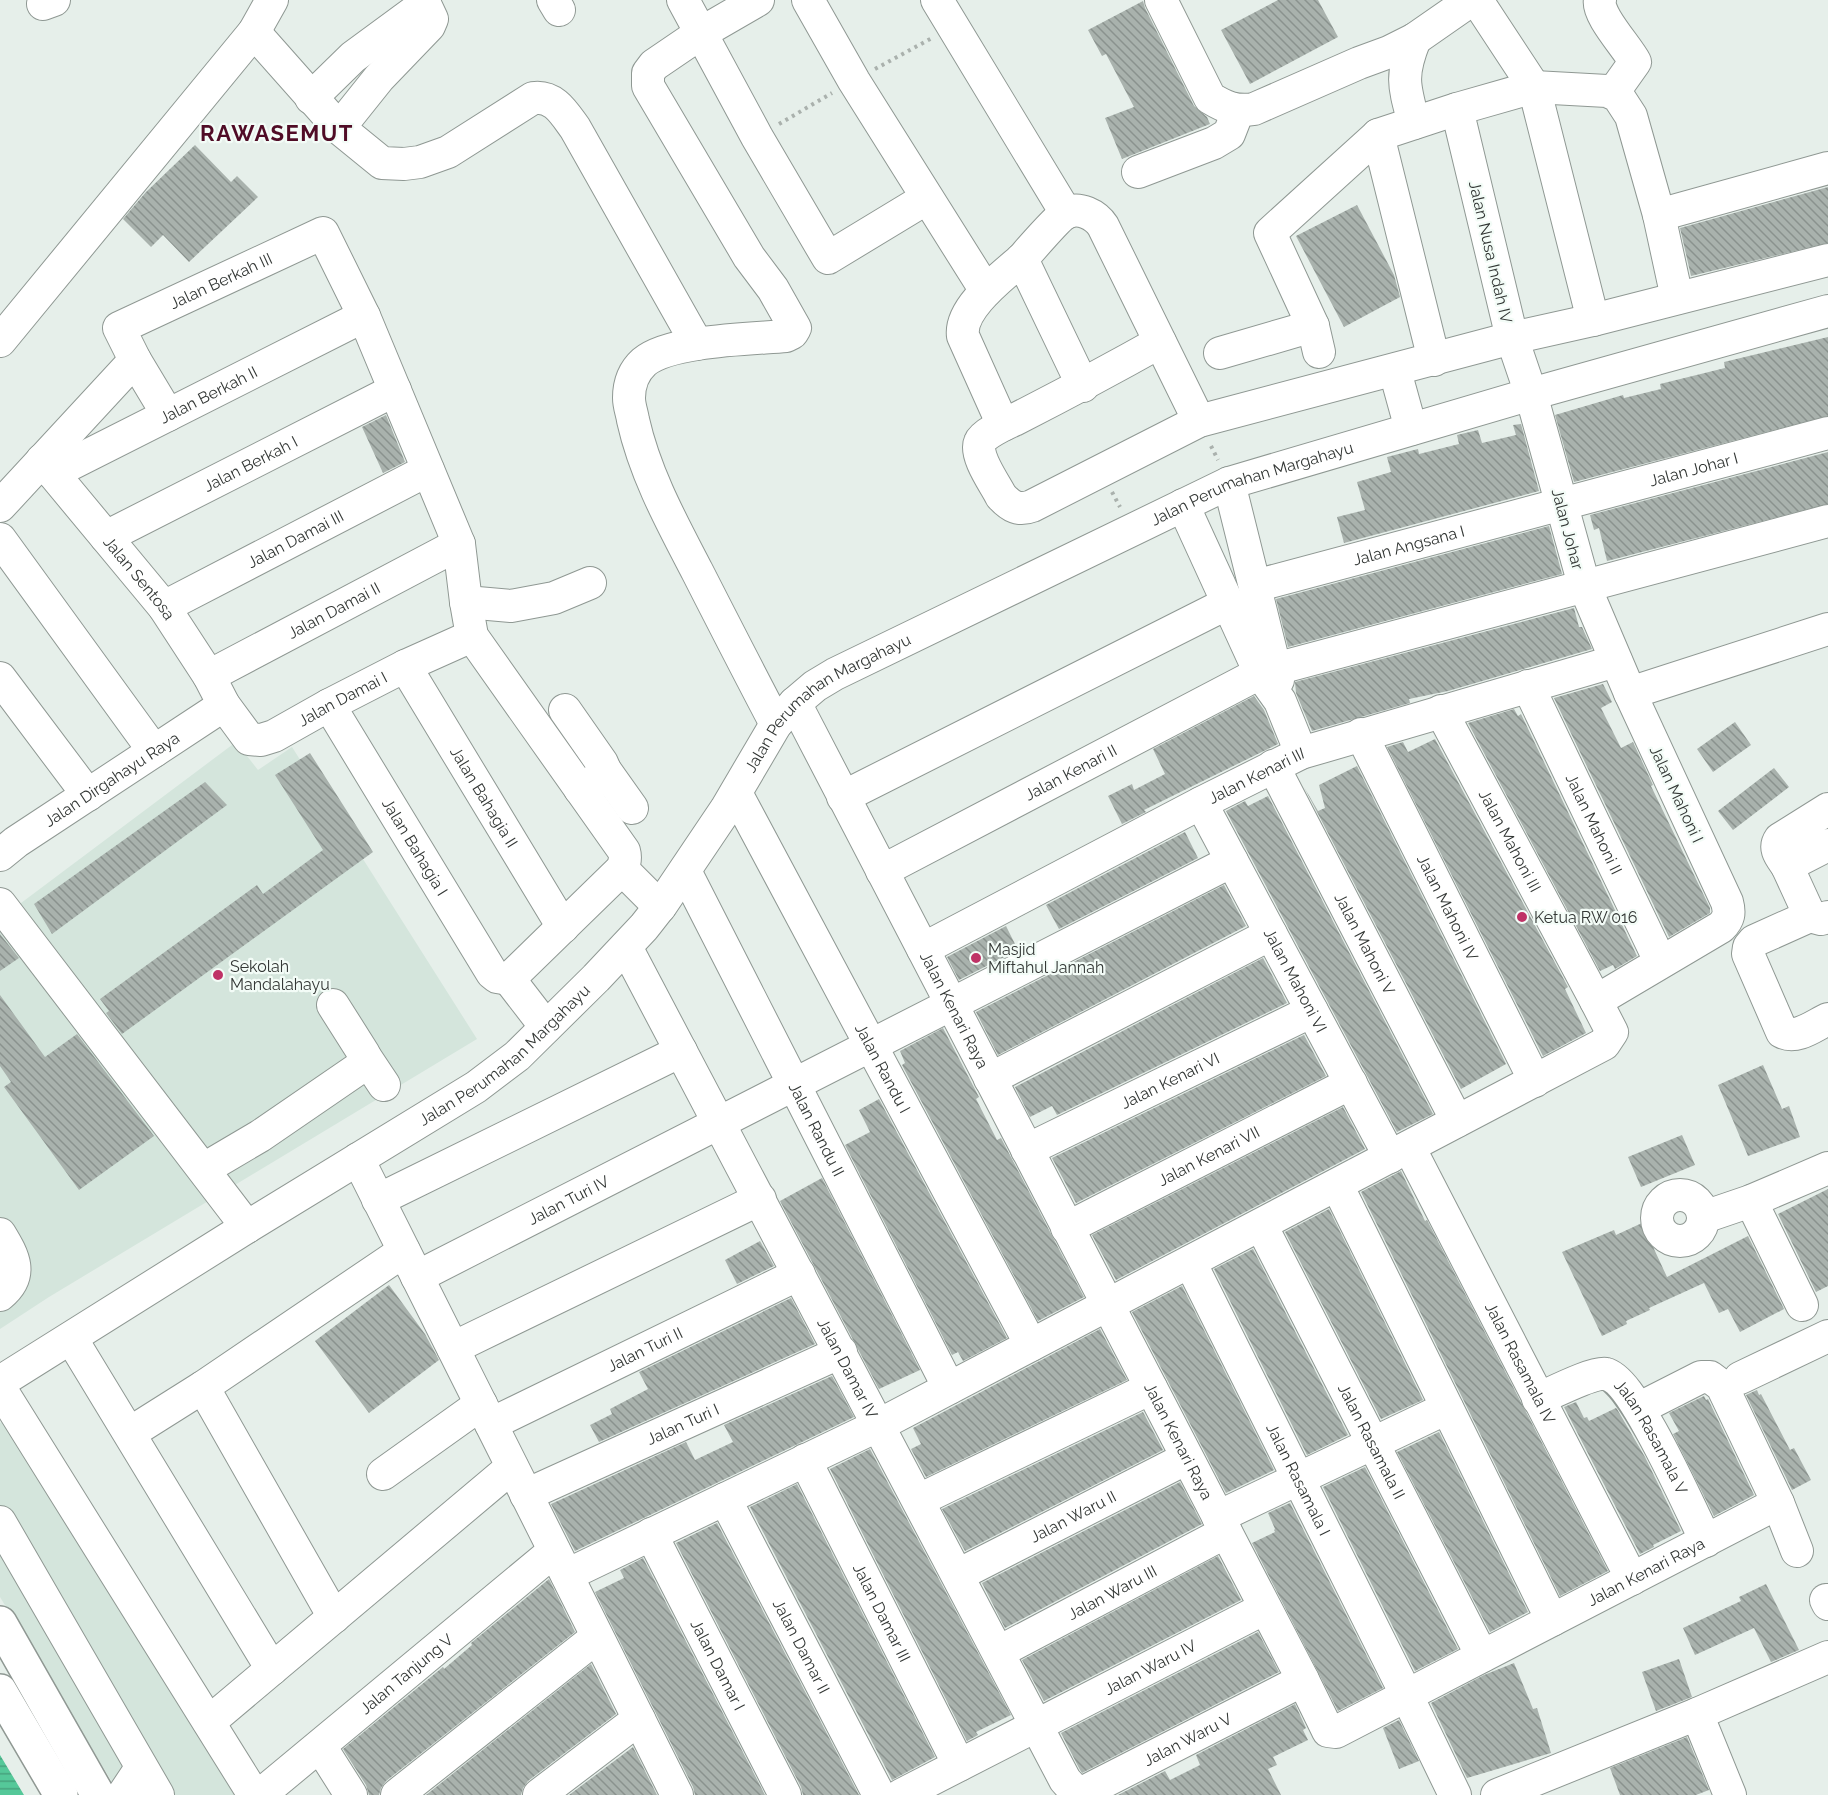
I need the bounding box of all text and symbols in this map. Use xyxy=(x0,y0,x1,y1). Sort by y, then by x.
district label: RAWASEMUT xyxy=(200,120,354,146)
street label: Jalan Nusa Indah IV xyxy=(1465,179,1516,325)
street label: Jalan Berkah III xyxy=(167,249,275,313)
street label: Jalan Berkah II xyxy=(156,362,261,428)
street label: Jalan Berkah I xyxy=(200,432,301,496)
street label: Jalan Perumahan Margahayu xyxy=(1148,438,1355,530)
street label: Jalan Johar I xyxy=(1647,448,1740,490)
street label: Jalan Johar xyxy=(1548,487,1588,572)
street label: Jalan Damai III xyxy=(244,506,347,572)
street label: Jalan Angsana I xyxy=(1351,521,1467,569)
street label: Jalan Sentosa xyxy=(99,533,179,624)
street label: Jalan Damai II xyxy=(284,578,383,643)
street label: Jalan Perumahan Margahayu xyxy=(741,630,914,776)
street label: Jalan Damai I xyxy=(295,668,390,730)
street label: Jalan Dirgahayu Raya xyxy=(41,728,183,831)
street label: Jalan Kenari II xyxy=(1022,741,1120,805)
street label: Jalan Bahagia II xyxy=(446,743,522,851)
street label: Jalan Mahoni I xyxy=(1646,743,1707,846)
street label: Jalan Kenari III xyxy=(1205,744,1306,808)
street label: Jalan Mahoni II xyxy=(1562,771,1626,877)
street label: Jalan Mahoni III xyxy=(1475,786,1545,895)
street label: Jalan Bahagia I xyxy=(378,795,452,899)
street label: Jalan Mahoni IV xyxy=(1413,851,1482,964)
street label: Jalan Mahoni V xyxy=(1330,890,1399,998)
place label: Ketua RW 016 xyxy=(1534,908,1637,927)
marker: Ketua RW 016 xyxy=(1515,910,1529,924)
street label: Jalan Mahoni VI xyxy=(1260,925,1331,1036)
place label: Masjid Miftahul Jannah xyxy=(988,940,1104,977)
street label: Jalan Kenari Raya xyxy=(916,948,992,1072)
marker: Masjid Miftahul Jannah xyxy=(969,951,983,965)
place label: Sekolah Mandalahayu xyxy=(230,957,330,994)
marker: Sekolah Mandalahayu xyxy=(211,968,225,982)
street label: Jalan Perumahan Margahayu xyxy=(415,981,594,1130)
street label: Jalan Randu I xyxy=(851,1020,914,1116)
street label: Jalan Kenari VI xyxy=(1118,1049,1223,1113)
street label: Jalan Randu II xyxy=(785,1079,848,1180)
street label: Jalan Kenari VII xyxy=(1155,1122,1263,1190)
street label: Jalan Turi IV xyxy=(525,1172,612,1229)
street label: Jalan Rasamala IV xyxy=(1481,1299,1559,1427)
street label: Jalan Damar IV xyxy=(813,1315,882,1422)
street label: Jalan Turi II xyxy=(604,1323,686,1376)
street label: Jalan Rasamala V xyxy=(1610,1376,1691,1498)
street label: Jalan Kenari Raya xyxy=(1140,1380,1217,1503)
street label: Jalan Rasamala II xyxy=(1334,1381,1409,1502)
street label: Jalan Turi I xyxy=(644,1400,722,1449)
street label: Jalan Rasamala I xyxy=(1262,1420,1334,1539)
street label: Jalan Waru II xyxy=(1027,1487,1119,1547)
street label: Jalan Kenari Raya xyxy=(1584,1534,1708,1610)
street label: Jalan Damar III xyxy=(849,1561,914,1665)
street label: Jalan Waru III xyxy=(1065,1561,1160,1624)
street label: Jalan Damar II xyxy=(769,1596,834,1697)
street label: Jalan Damar I xyxy=(686,1616,749,1714)
street label: Jalan Tanjung V xyxy=(356,1630,457,1718)
street label: Jalan Waru IV xyxy=(1101,1636,1200,1699)
street label: Jalan Waru V xyxy=(1140,1709,1235,1770)

